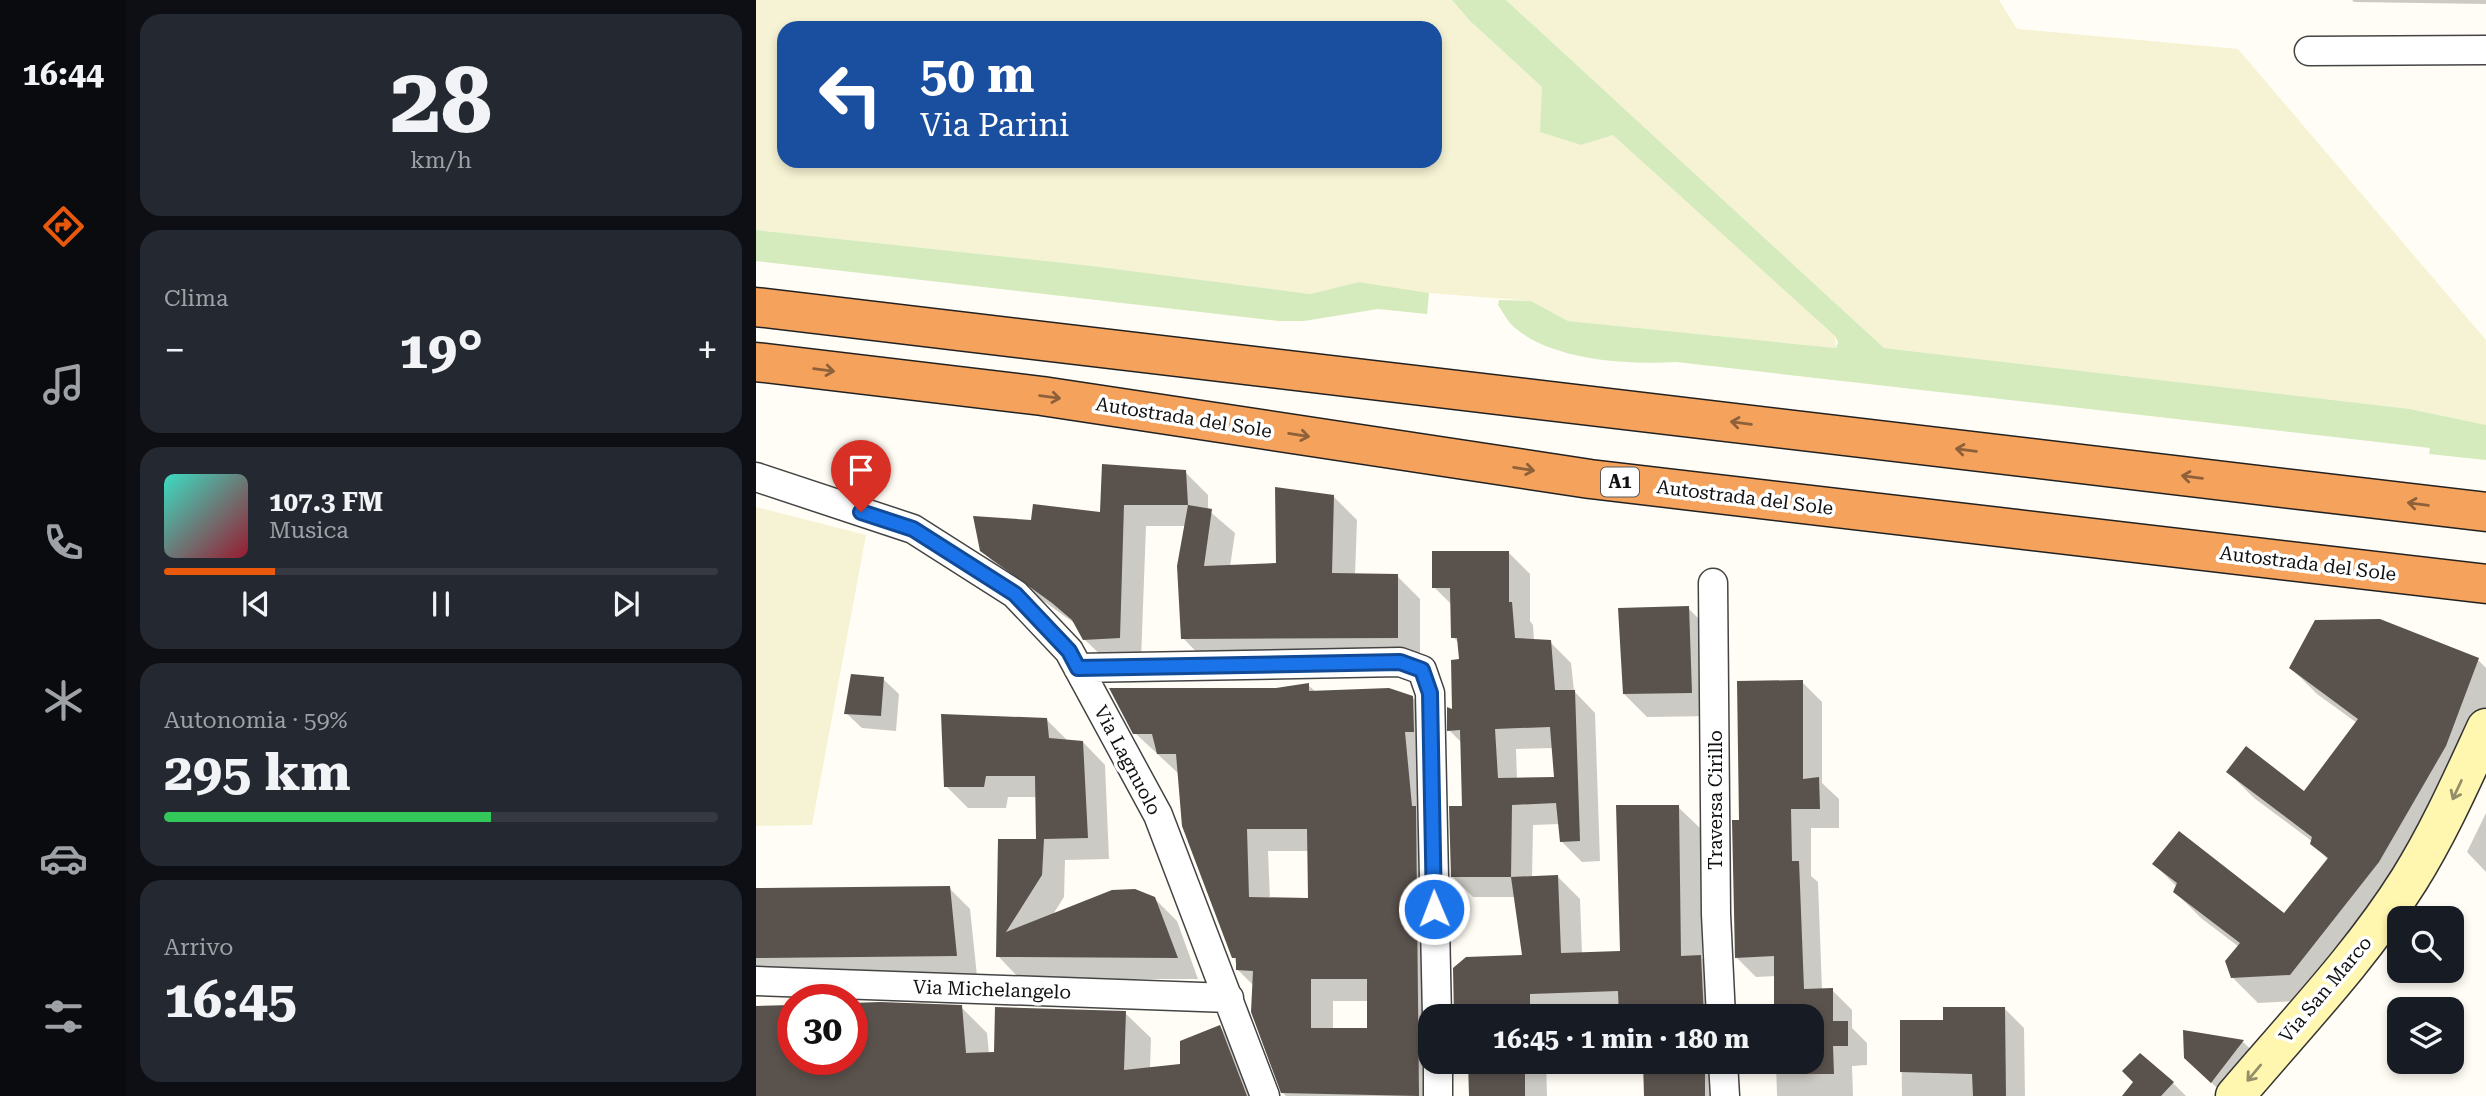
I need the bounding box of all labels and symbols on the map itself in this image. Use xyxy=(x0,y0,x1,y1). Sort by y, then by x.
one-way arrow xyxy=(812,363,835,376)
one-way arrow xyxy=(1038,391,1061,404)
street label: Autostrada del Sole xyxy=(1094,392,1274,443)
one-way arrow xyxy=(1730,417,1752,430)
one-way arrow xyxy=(1287,428,1310,441)
pin xyxy=(831,440,891,512)
one-way arrow xyxy=(1956,443,1978,456)
one-way arrow xyxy=(1512,462,1535,475)
road number: A1 xyxy=(1601,468,1639,496)
one-way arrow xyxy=(2181,470,2204,483)
street label: Autostrada del Sole xyxy=(1655,475,1835,520)
one-way arrow xyxy=(2407,497,2430,510)
street label: Autostrada del Sole xyxy=(2218,541,2398,586)
street label: Via Lagnuolo xyxy=(1089,702,1166,819)
street label: Traversa Cirillo xyxy=(1704,730,1727,870)
one-way arrow xyxy=(2450,779,2464,800)
position arrow xyxy=(1397,872,1471,946)
street label: Via San Marco xyxy=(2274,931,2377,1047)
street label: Via Michelangelo xyxy=(912,975,1071,1004)
speed limit sign: 30 xyxy=(777,984,868,1075)
one-way arrow xyxy=(2246,1064,2262,1082)

